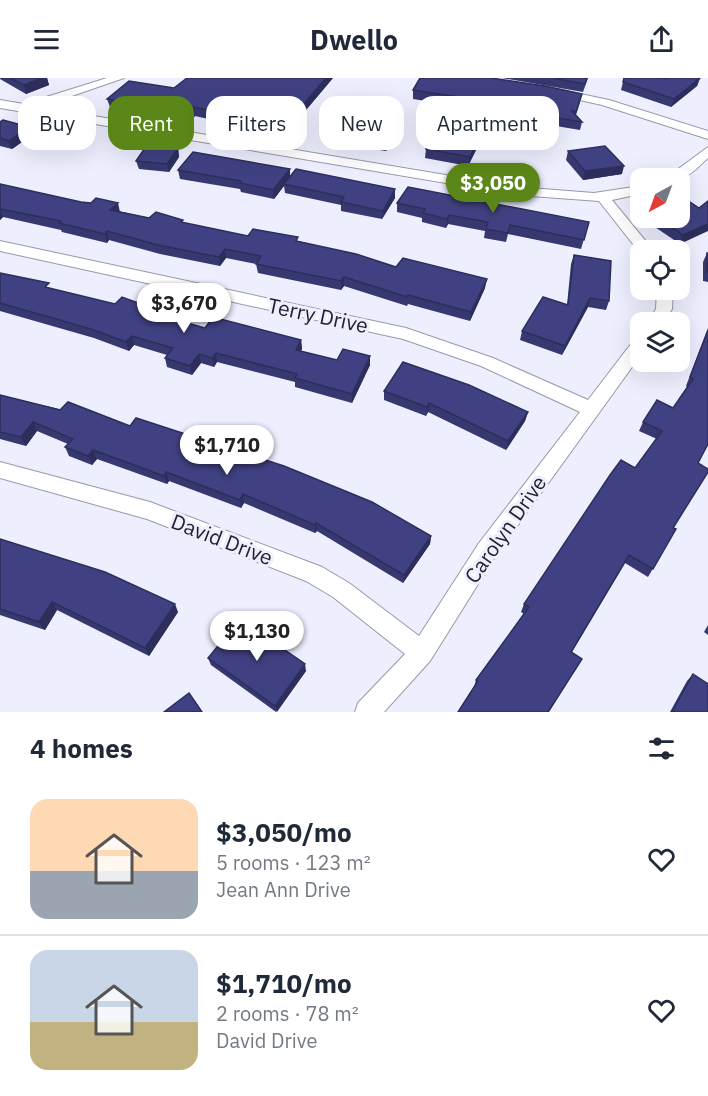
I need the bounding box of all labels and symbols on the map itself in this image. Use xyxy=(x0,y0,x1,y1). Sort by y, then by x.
pin: $3,050 xyxy=(444,163,542,214)
north arrow xyxy=(630,168,690,228)
pin: $3,670 xyxy=(135,283,233,334)
street label: Terry Drive xyxy=(265,291,371,339)
pin: $1,710 xyxy=(178,425,276,476)
street label: Carolyn Drive xyxy=(458,470,552,588)
street label: David Drive xyxy=(167,507,277,571)
pin: $1,130 xyxy=(208,611,306,662)

